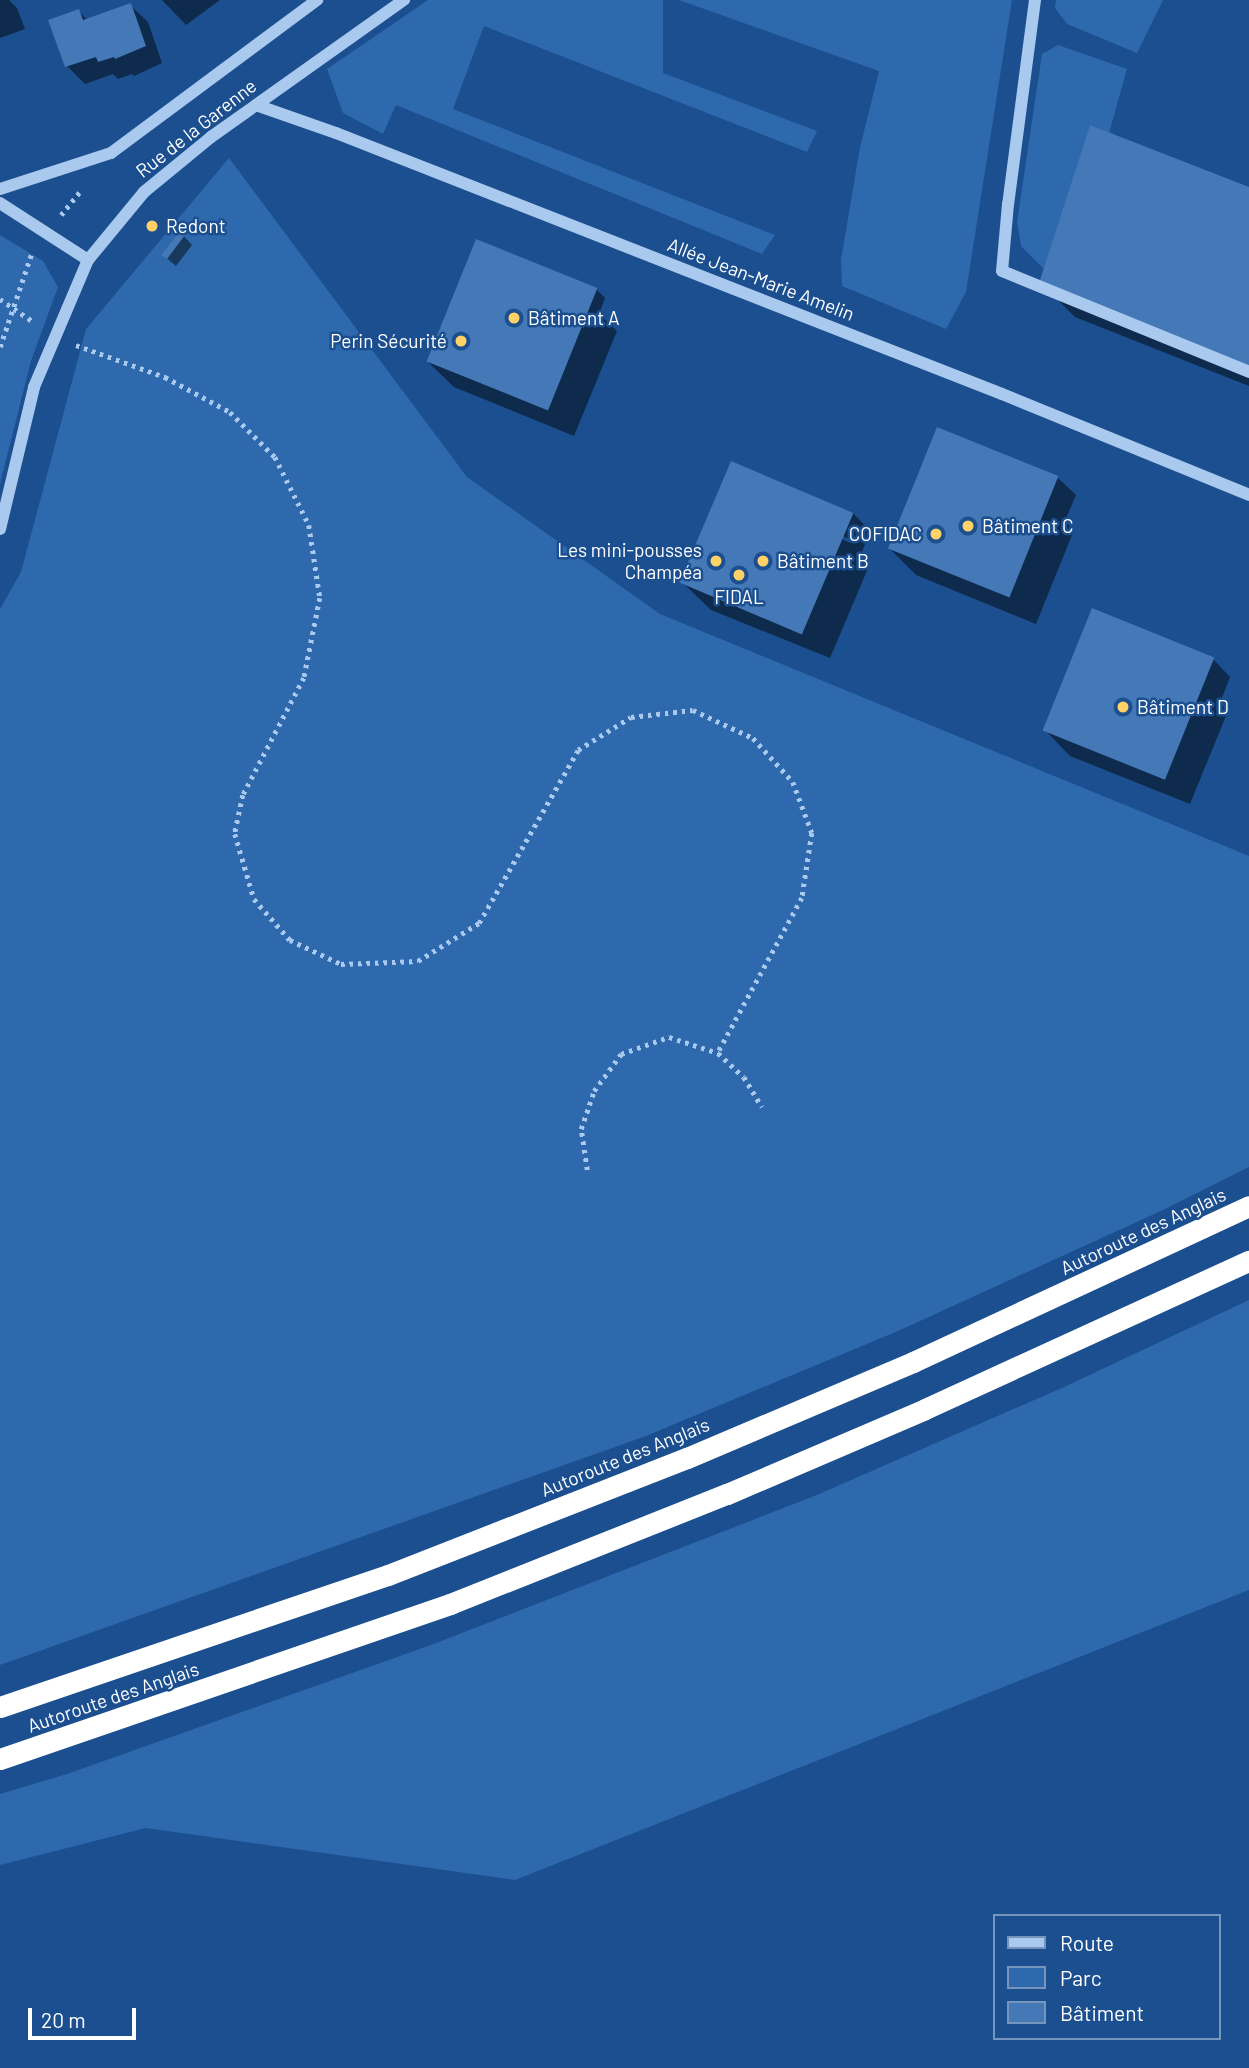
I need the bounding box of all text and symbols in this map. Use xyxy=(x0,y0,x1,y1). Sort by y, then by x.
street label: Rue de la Garenne xyxy=(131,74,261,182)
place label: Redont xyxy=(166,215,226,237)
marker: Redont xyxy=(144,218,160,234)
street label: Allée Jean-Marie Amelin xyxy=(664,233,858,325)
place label: Bâtiment A xyxy=(528,307,619,329)
marker: Bâtiment A xyxy=(506,310,522,326)
place label: Perin Sécurité xyxy=(330,330,447,352)
marker: Perin Sécurité xyxy=(453,333,469,349)
place label: Bâtiment C xyxy=(982,515,1073,537)
marker: Bâtiment C xyxy=(960,518,976,534)
place label: COFIDAC xyxy=(849,523,922,545)
marker: COFIDAC xyxy=(928,526,944,542)
place label: Les mini-pousses Champéa xyxy=(557,539,702,583)
place label: Bâtiment B xyxy=(777,550,869,572)
marker: Les mini-pousses Champéa xyxy=(708,553,724,569)
marker: Bâtiment B xyxy=(755,553,771,569)
marker: FIDAL xyxy=(731,567,747,583)
place label: FIDAL xyxy=(714,586,764,608)
place label: Bâtiment D xyxy=(1137,696,1229,718)
marker: Bâtiment D xyxy=(1115,699,1131,715)
street label: Autoroute des Anglais xyxy=(1057,1183,1229,1279)
street label: Autoroute des Anglais xyxy=(537,1413,713,1501)
street label: Autoroute des Anglais xyxy=(24,1657,202,1737)
legend xyxy=(993,1914,1221,2040)
text: Route xyxy=(1060,1930,1114,1955)
text: Parc xyxy=(1060,1965,1102,1990)
scale bar xyxy=(32,1994,140,2038)
text: Bâtiment xyxy=(1060,2000,1144,2025)
text: 20 m xyxy=(41,2007,86,2032)

